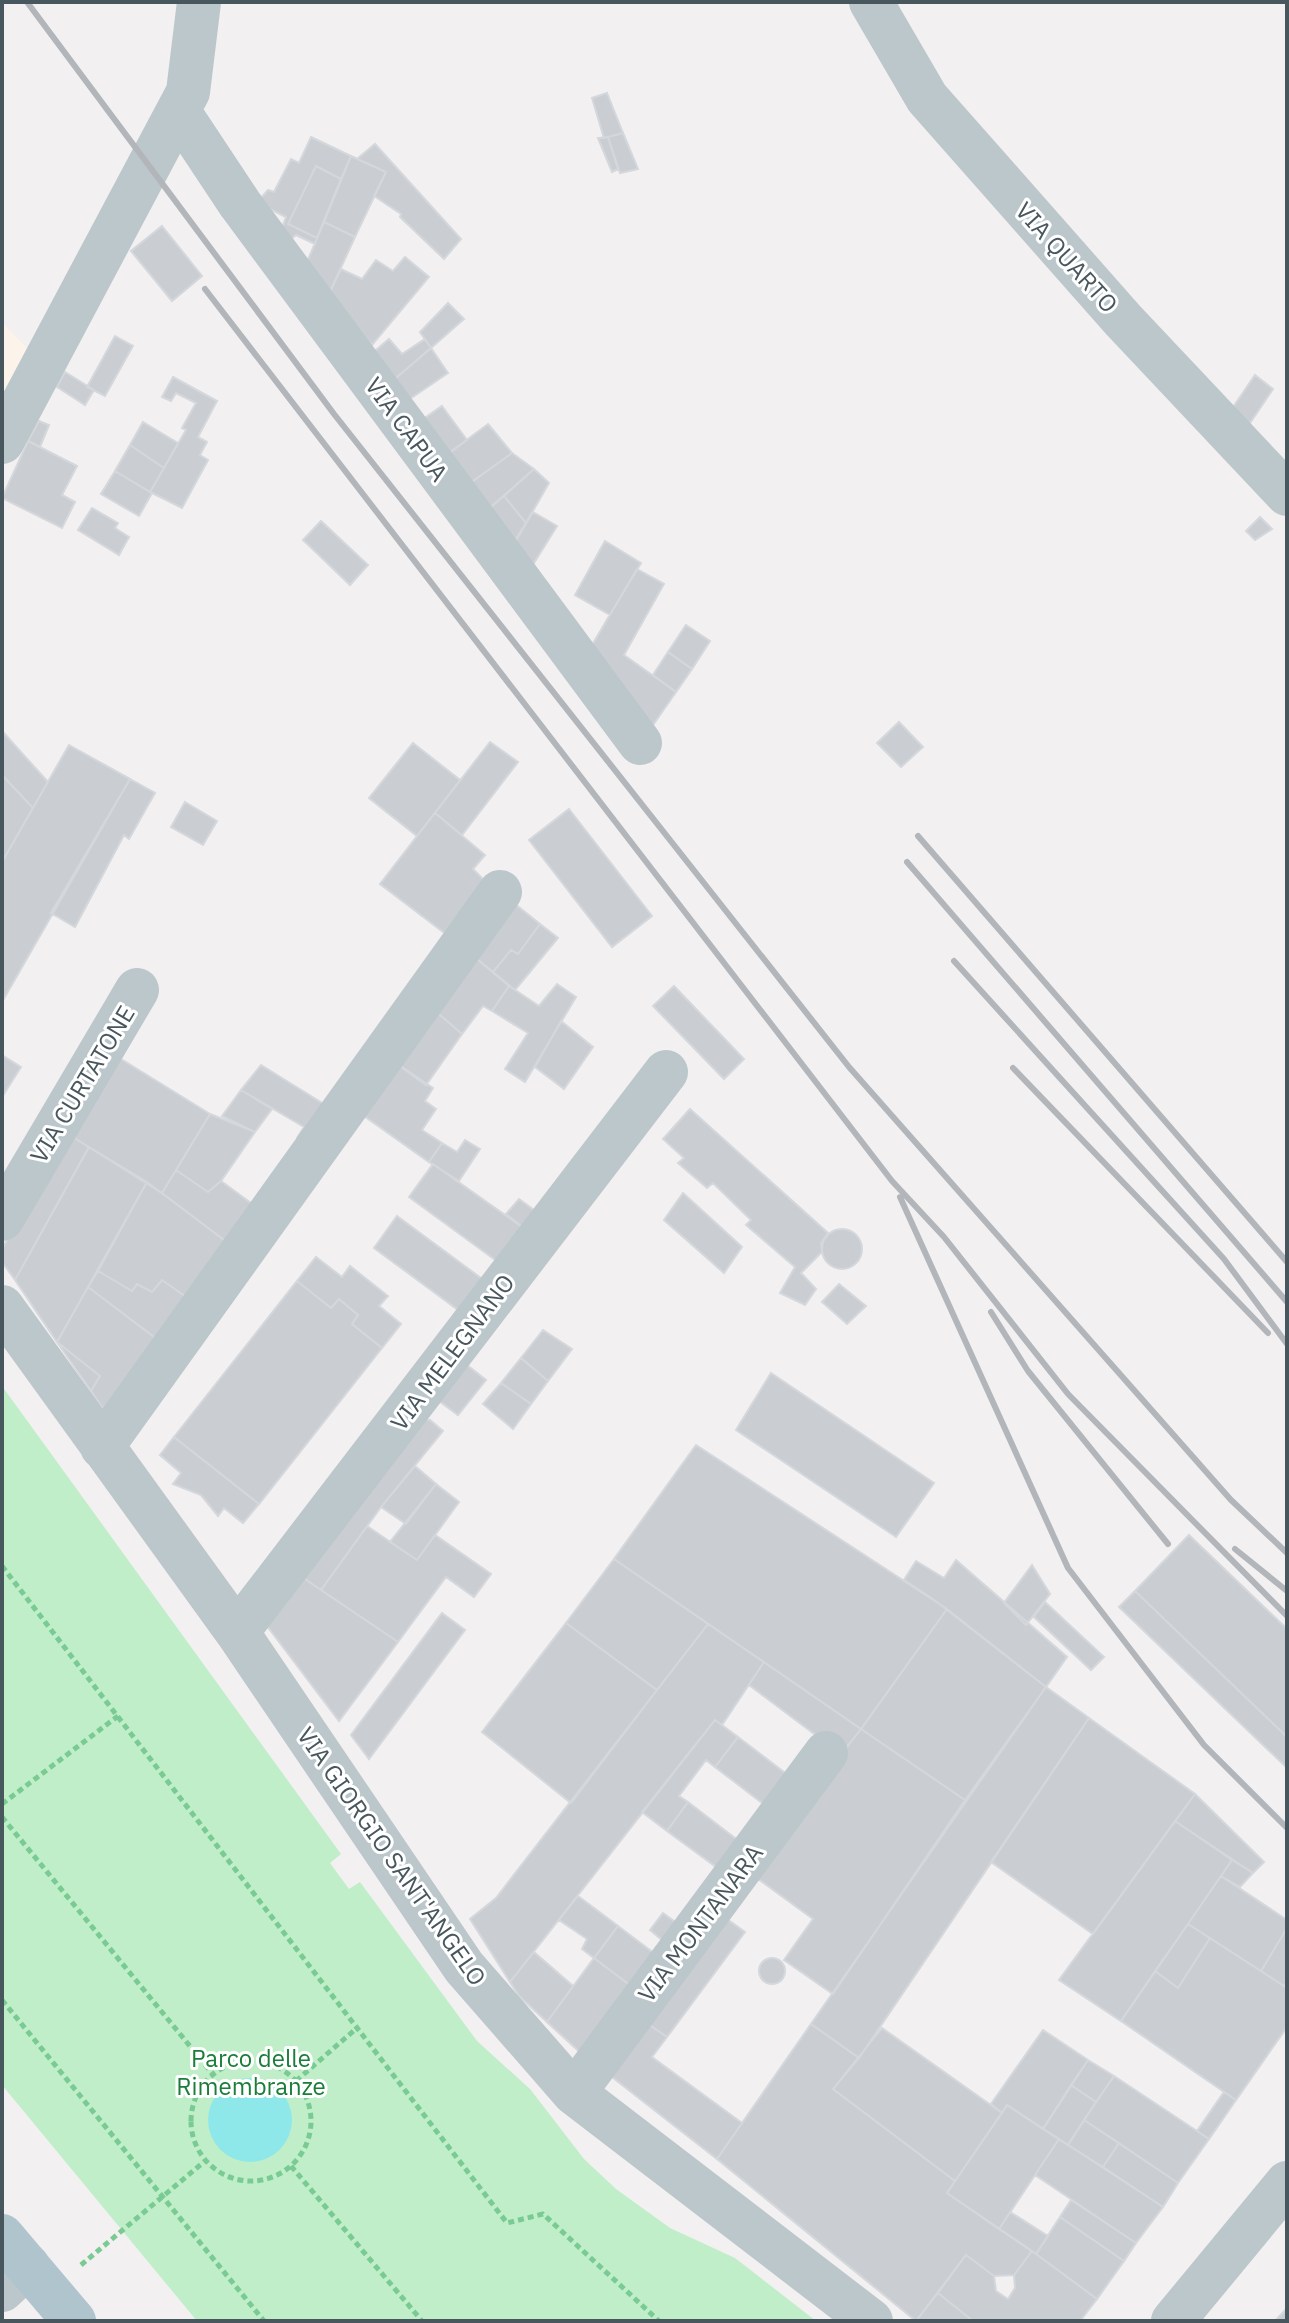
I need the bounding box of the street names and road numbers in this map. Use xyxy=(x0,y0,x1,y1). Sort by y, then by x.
street label: VIA QUARTO xyxy=(1009,195,1125,319)
street label: VIA CAPUA xyxy=(358,370,456,488)
street label: VIA CURTATONE xyxy=(22,999,142,1169)
street label: VIA MELEGNANO xyxy=(383,1267,521,1437)
street label: VIA GIORGIO SANT'ANGELO xyxy=(290,1720,494,1992)
street label: VIA MONTANARA xyxy=(630,1838,770,2008)

